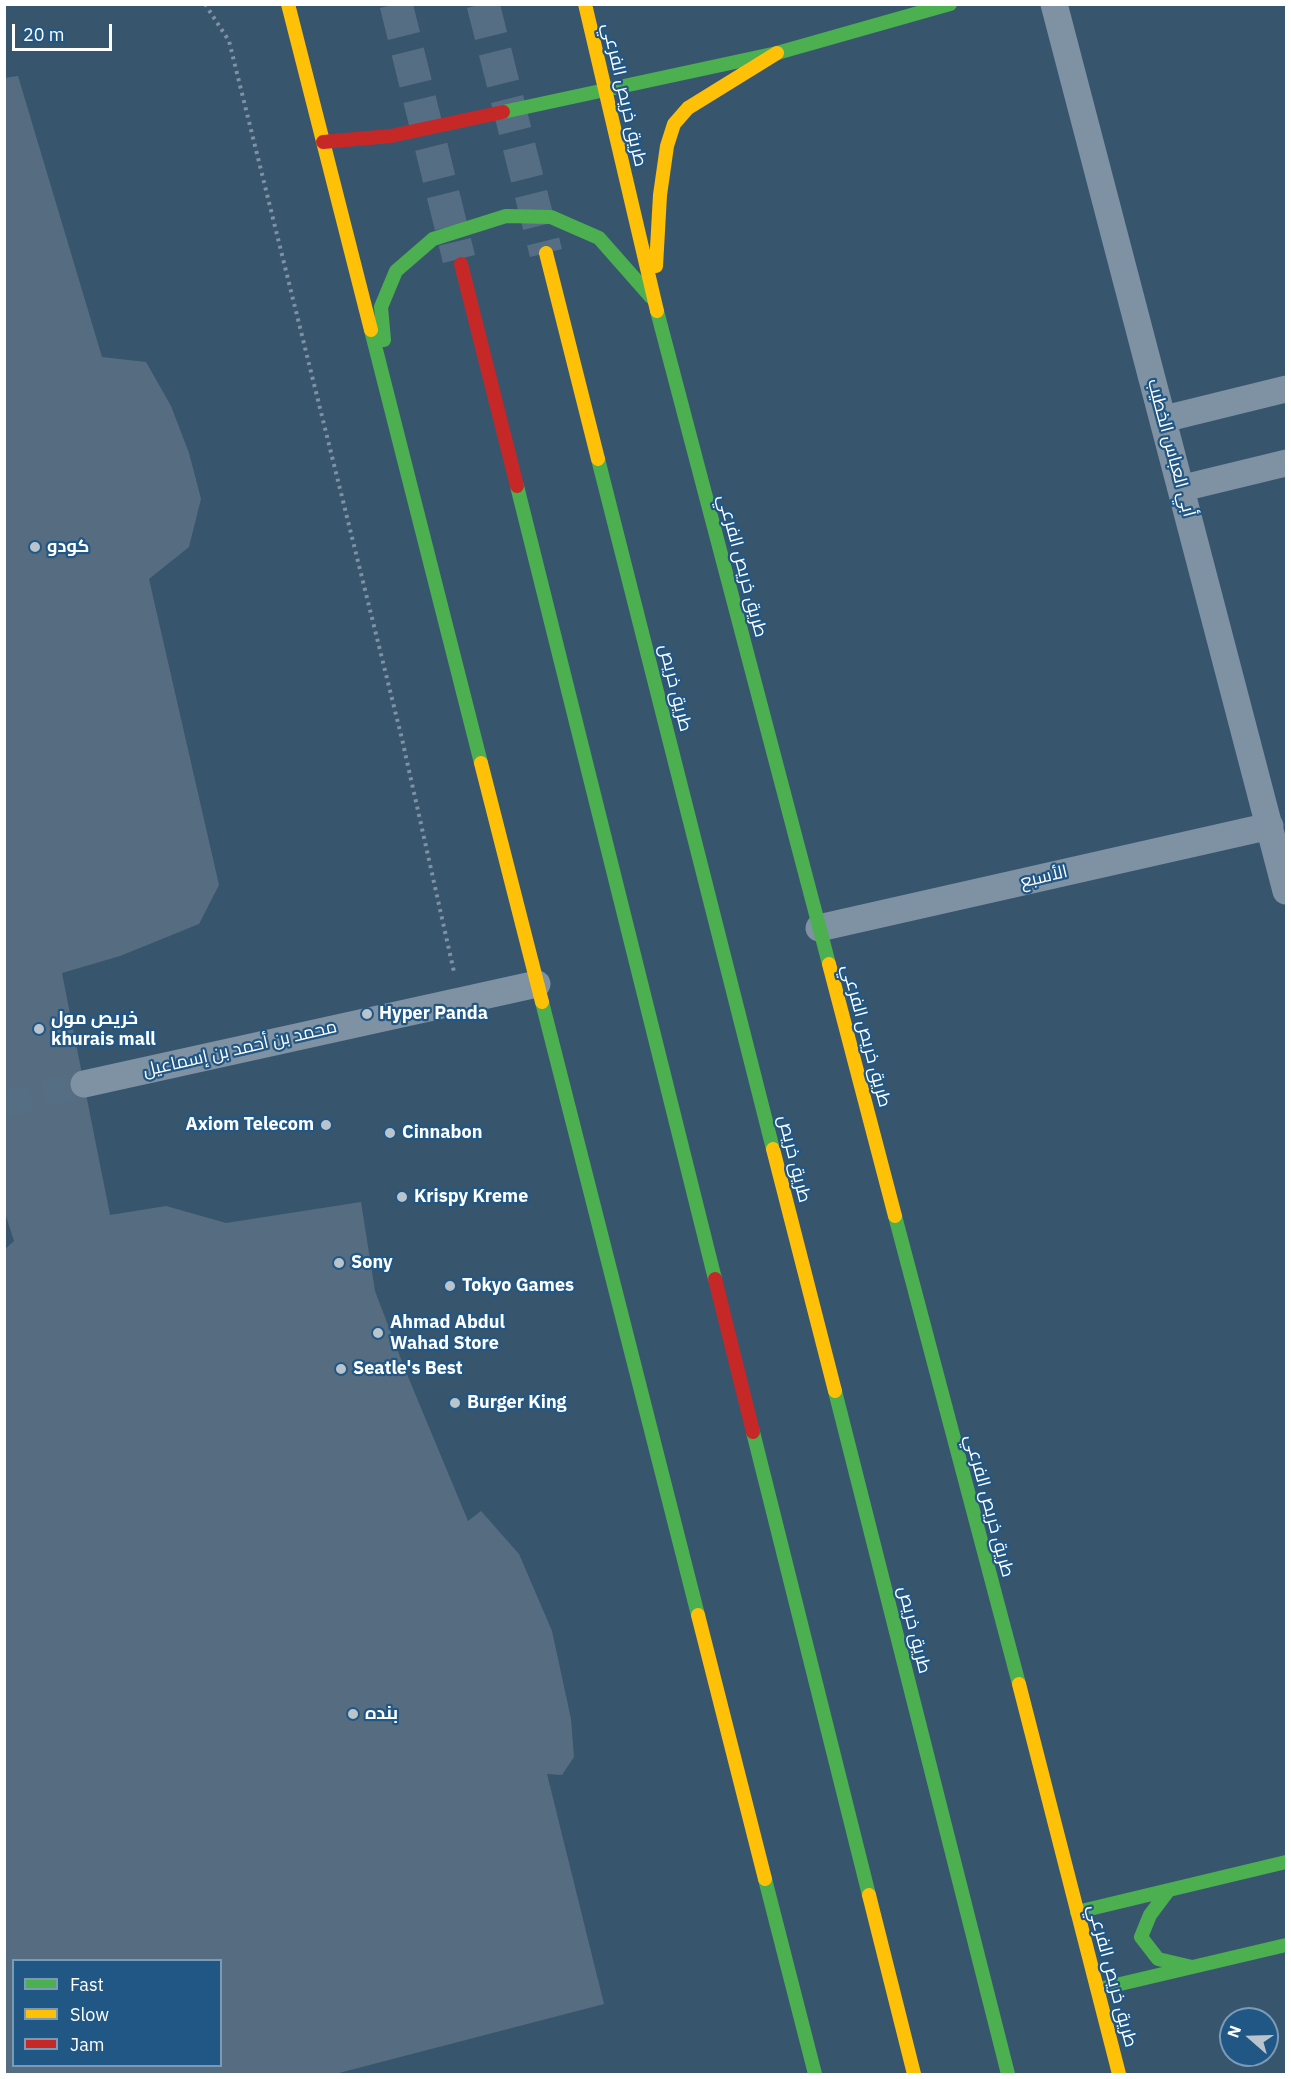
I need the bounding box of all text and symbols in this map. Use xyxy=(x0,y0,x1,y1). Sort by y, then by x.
scale bar xyxy=(15,12,116,50)
street label: طريق خريص الفرعي xyxy=(597,21,651,169)
text: 20 m xyxy=(23,23,65,46)
street label: أبي العباس الخطيب xyxy=(1142,377,1200,519)
street label: طريق خريص الفرعي xyxy=(713,492,771,640)
place label: كودو xyxy=(47,536,89,558)
marker: كودو xyxy=(28,540,42,554)
street label: طريق خريص xyxy=(654,642,696,734)
street label: الأسبع xyxy=(1018,861,1070,893)
street label: طريق خريص الفرعي xyxy=(837,962,895,1110)
place label: Hyper Panda xyxy=(379,1003,488,1025)
marker: Hyper Panda xyxy=(360,1007,374,1021)
place label: خريص مول khurais mall xyxy=(51,1008,156,1050)
street label: محمد بن أحمد بن إسماعيل xyxy=(141,1016,339,1082)
marker: خريص مول khurais mall xyxy=(32,1022,46,1036)
street label: طريق خريص xyxy=(773,1113,815,1205)
place label: Axiom Telecom xyxy=(185,1114,314,1136)
marker: Axiom Telecom xyxy=(319,1118,333,1132)
place label: Cinnabon xyxy=(402,1122,482,1144)
marker: Cinnabon xyxy=(383,1126,397,1140)
place label: Krispy Kreme xyxy=(414,1186,528,1208)
marker: Krispy Kreme xyxy=(395,1190,409,1204)
place label: Sony xyxy=(351,1252,393,1274)
marker: Sony xyxy=(332,1256,346,1270)
place label: Tokyo Games xyxy=(462,1275,574,1297)
marker: Tokyo Games xyxy=(443,1279,457,1293)
place label: Ahmad Abdul Wahad Store xyxy=(390,1312,505,1354)
marker: Ahmad Abdul Wahad Store xyxy=(371,1326,385,1340)
place label: Seatle's Best xyxy=(353,1358,463,1380)
marker: Seatle's Best xyxy=(334,1362,348,1376)
place label: Burger King xyxy=(467,1392,567,1414)
marker: Burger King xyxy=(448,1396,462,1410)
street label: طريق خريص الفرعي xyxy=(960,1432,1018,1580)
street label: طريق خريص xyxy=(893,1584,935,1676)
place label: بنده xyxy=(365,1703,398,1725)
marker: بنده xyxy=(346,1707,360,1721)
street label: طريق خريص الفرعي xyxy=(1083,1902,1141,2050)
legend xyxy=(12,1959,222,2067)
text: Fast xyxy=(70,1973,104,1996)
text: Slow xyxy=(70,2003,109,2026)
north arrow xyxy=(1219,2007,1279,2067)
text: N xyxy=(1223,2023,1245,2040)
text: Jam xyxy=(70,2033,105,2056)

